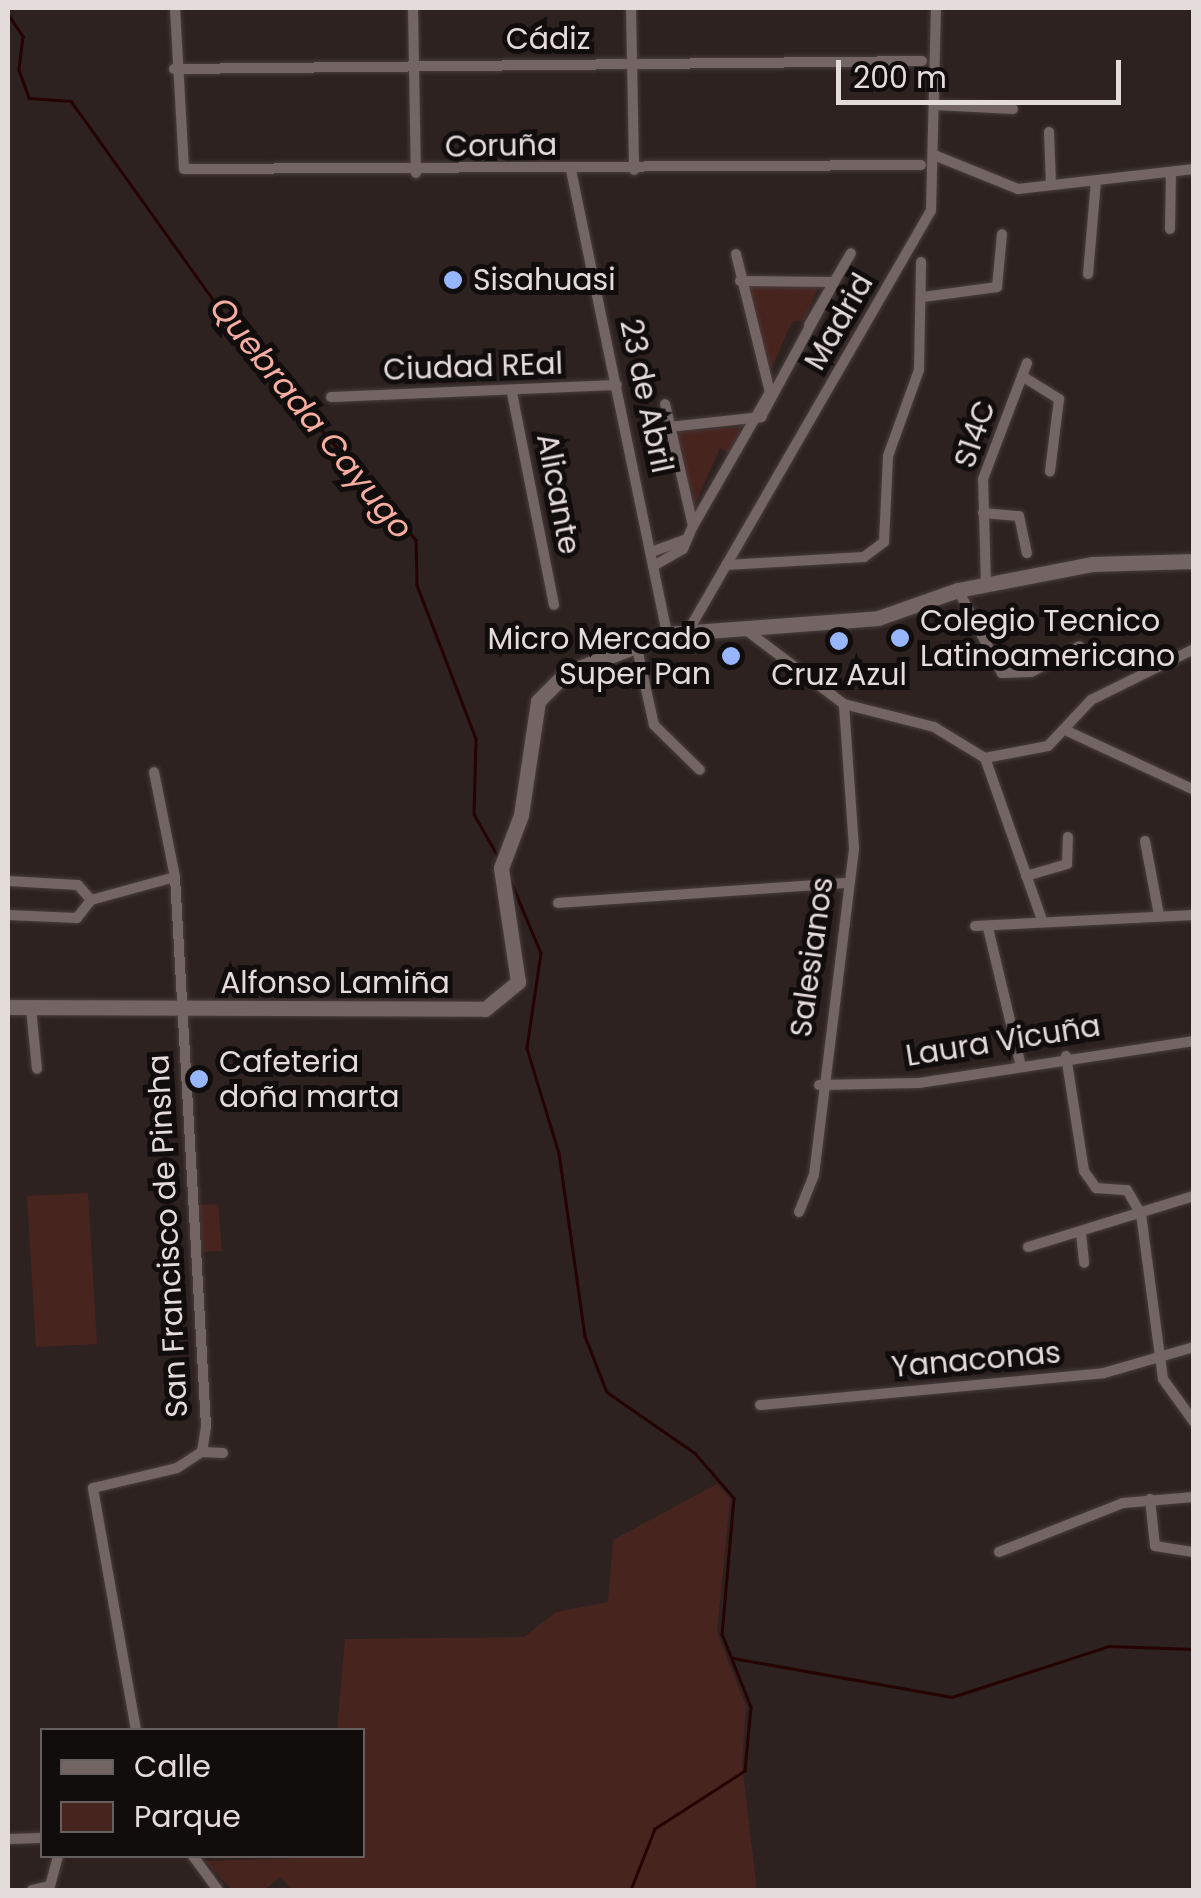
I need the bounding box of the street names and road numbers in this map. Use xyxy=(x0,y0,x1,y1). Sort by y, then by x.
street label: Cádiz xyxy=(506,21,590,57)
street label: Coruña xyxy=(445,127,557,165)
street label: Madrid xyxy=(797,267,881,377)
street label: 23 de Abril xyxy=(612,316,680,476)
street label: Ciudad REal xyxy=(382,346,564,388)
street label: S14C xyxy=(947,395,1003,473)
street label: Alicante xyxy=(529,431,587,557)
street label: Salesianos xyxy=(783,875,841,1039)
street label: Alfonso Lamiña xyxy=(220,965,450,1001)
street label: Laura Vicuña xyxy=(903,1008,1103,1074)
street label: San Francisco de Pinsha xyxy=(141,1054,195,1418)
street label: Yanaconas xyxy=(890,1335,1062,1385)

